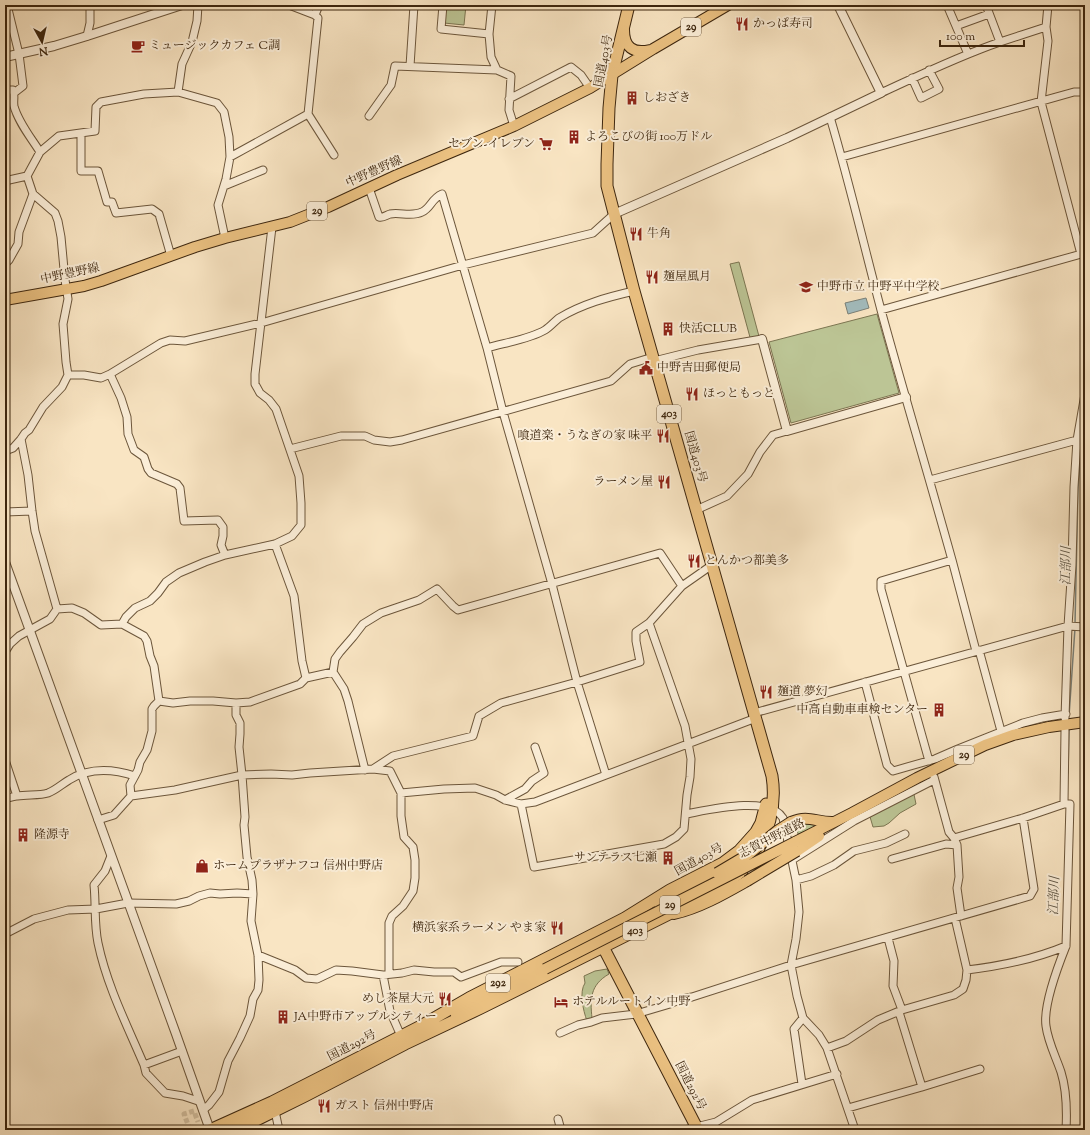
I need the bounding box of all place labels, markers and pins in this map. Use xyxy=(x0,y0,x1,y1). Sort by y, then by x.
place label: かっぱ寿司 xyxy=(753,15,813,33)
restaurant icon: かっぱ寿司 xyxy=(734,16,750,32)
place label: ミュージックカフェ C調 xyxy=(149,37,280,55)
cafe icon: ミュージックカフェ C調 xyxy=(130,38,146,54)
place label: しおざき xyxy=(643,89,691,107)
building icon: しおざき xyxy=(624,90,640,106)
place label: よろこびの街 100万ドル xyxy=(585,128,712,146)
building icon: よろこびの街 100万ドル xyxy=(566,129,582,145)
place label: セブン-イレブン xyxy=(448,135,535,153)
supermarket icon: セブン-イレブン xyxy=(538,136,554,152)
place label: 牛角 xyxy=(647,225,671,243)
restaurant icon: 牛角 xyxy=(628,226,644,242)
place label: 麺屋風月 xyxy=(663,268,711,286)
restaurant icon: 麺屋風月 xyxy=(644,269,660,285)
place label: 中野市立 中野平中学校 xyxy=(817,278,940,296)
school or university icon: 中野市立 中野平中学校 xyxy=(798,279,814,295)
place label: 快活CLUB xyxy=(679,320,737,338)
building icon: 快活CLUB xyxy=(660,321,676,337)
place label: 中野吉田郵便局 xyxy=(657,359,741,377)
public building icon: 中野吉田郵便局 xyxy=(638,360,654,376)
place label: ほっともっと xyxy=(703,385,775,403)
restaurant icon: ほっともっと xyxy=(684,386,700,402)
place label: 喰道楽・うなぎの家 味平 xyxy=(517,427,652,445)
restaurant icon: 喰道楽・うなぎの家 味平 xyxy=(655,428,671,444)
place label: ラーメン屋 xyxy=(594,473,653,491)
restaurant icon: ラーメン屋 xyxy=(656,474,672,490)
place label: とんかつ都美多 xyxy=(705,552,789,570)
restaurant icon: とんかつ都美多 xyxy=(686,553,702,569)
place label: 麺道 夢幻 xyxy=(777,683,828,701)
restaurant icon: 麺道 夢幻 xyxy=(758,684,774,700)
place label: 中高自動車車検センター xyxy=(796,701,928,719)
building icon: 中高自動車車検センター xyxy=(931,702,947,718)
place label: 隆源寺 xyxy=(34,826,70,844)
building icon: 隆源寺 xyxy=(15,827,31,843)
place label: サンテラス七瀬 xyxy=(574,849,657,867)
building icon: サンテラス七瀬 xyxy=(660,850,676,866)
place label: ホームプラザナフコ 信州中野店 xyxy=(213,857,383,875)
shop icon: ホームプラザナフコ 信州中野店 xyxy=(194,858,210,874)
place label: 横浜家系ラーメン やま家 xyxy=(412,919,546,937)
restaurant icon: 横浜家系ラーメン やま家 xyxy=(549,920,565,936)
place label: めし茶屋大元 xyxy=(362,990,434,1008)
restaurant icon: めし茶屋大元 xyxy=(437,991,453,1007)
place label: ホテルルートイン中野 xyxy=(572,993,691,1011)
hotel icon: ホテルルートイン中野 xyxy=(553,994,569,1010)
place label: JA中野市アップルシティー xyxy=(293,1008,437,1026)
building icon: JA中野市アップルシティー xyxy=(275,1009,291,1025)
place label: ガスト 信州中野店 xyxy=(335,1097,434,1115)
restaurant icon: ガスト 信州中野店 xyxy=(316,1098,332,1114)

